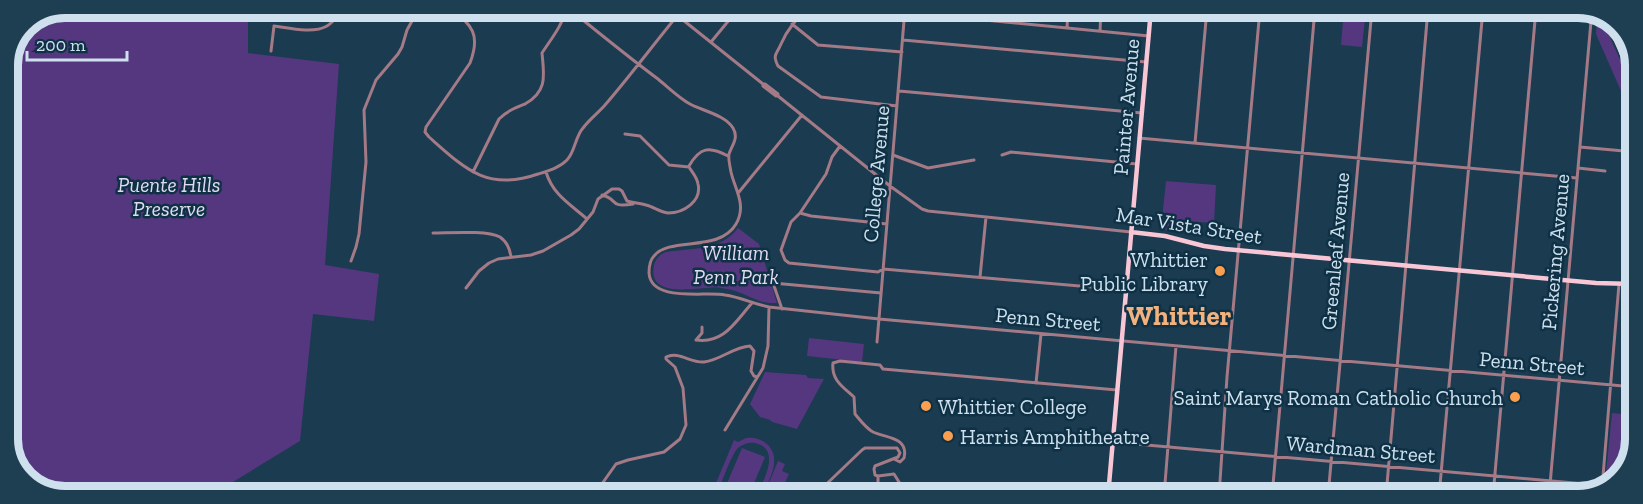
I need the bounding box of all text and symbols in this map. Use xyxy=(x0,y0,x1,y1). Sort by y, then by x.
scale bar xyxy=(27,24,128,62)
text: 200 m xyxy=(36,34,86,56)
street label: Painter Avenue xyxy=(1108,38,1144,176)
street label: College Avenue xyxy=(858,104,894,244)
street label: Greenleaf Avenue xyxy=(1316,171,1354,331)
park label: Puente Hills Preserve xyxy=(117,172,221,221)
street label: Pickering Avenue xyxy=(1536,173,1574,331)
street label: Mar Vista Street xyxy=(1114,201,1264,249)
park label: William Penn Park xyxy=(693,240,779,289)
place label: Whittier Public Library xyxy=(1080,247,1208,296)
marker: Whittier Public Library xyxy=(1213,264,1227,278)
district label: Whittier xyxy=(1127,300,1232,332)
street label: Penn Street xyxy=(994,302,1102,336)
street label: Penn Street xyxy=(1478,346,1586,380)
place label: Saint Marys Roman Catholic Church xyxy=(1174,385,1503,410)
marker: Saint Marys Roman Catholic Church xyxy=(1508,390,1522,404)
place label: Whittier College xyxy=(938,394,1087,419)
marker: Whittier College xyxy=(919,399,933,413)
place label: Harris Amphitheatre xyxy=(960,424,1150,449)
marker: Harris Amphitheatre xyxy=(941,429,955,443)
street label: Wardman Street xyxy=(1285,430,1437,468)

